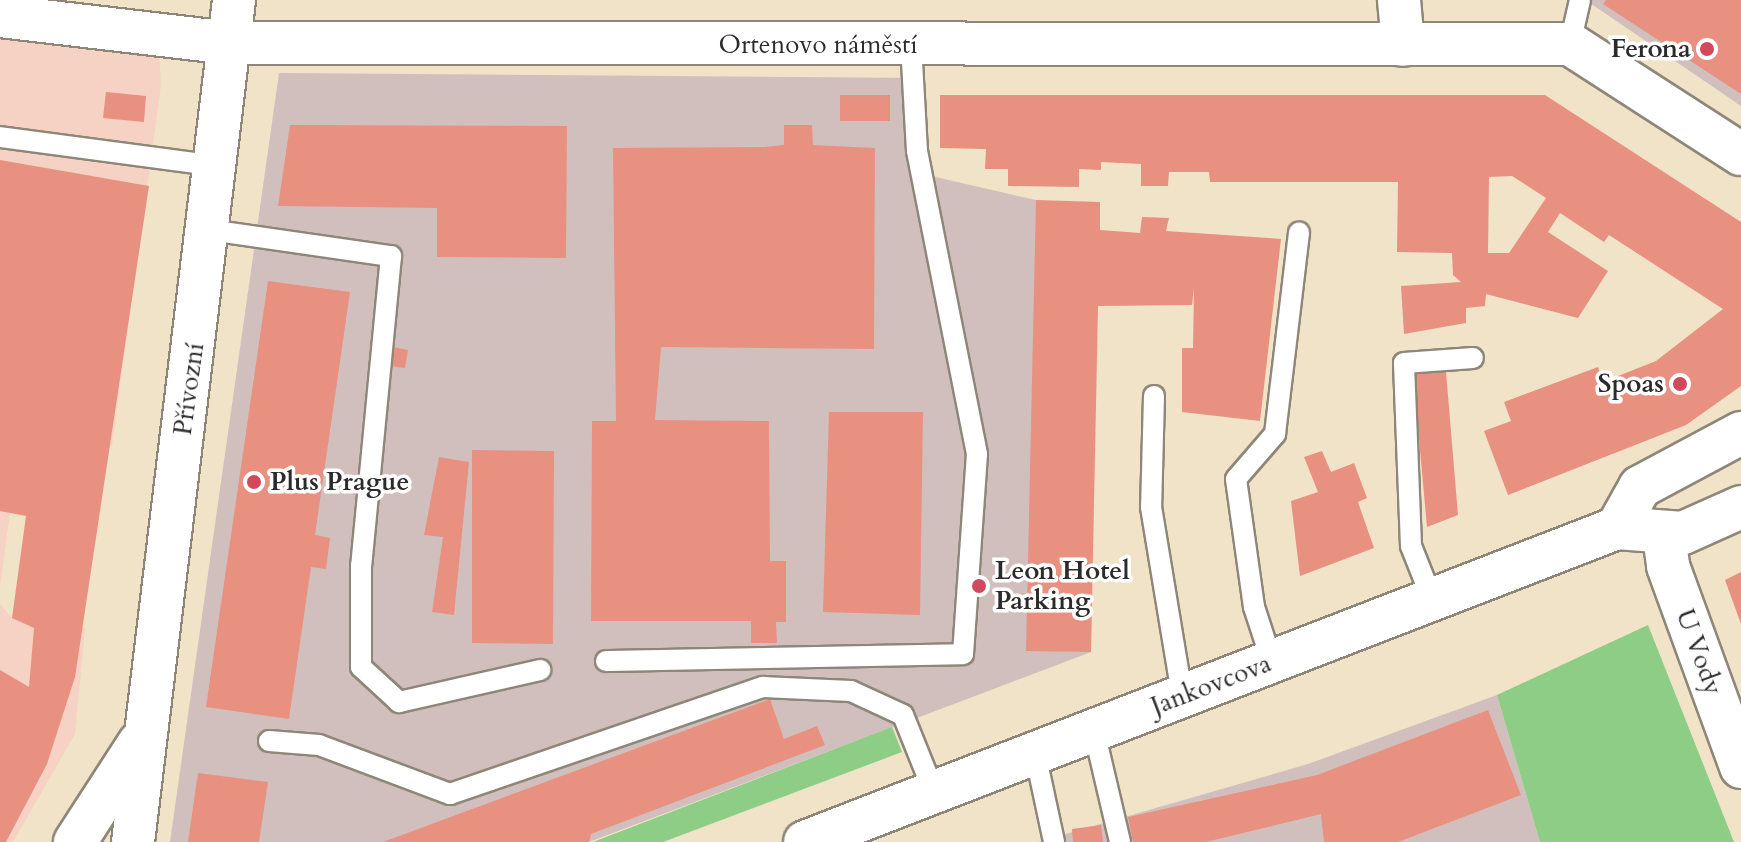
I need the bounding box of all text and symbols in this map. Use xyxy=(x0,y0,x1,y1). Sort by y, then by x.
street label: Ortenovo náměstí xyxy=(718,29,918,61)
place label: Ferona xyxy=(1611,33,1691,65)
marker: Ferona xyxy=(1698,40,1716,58)
street label: Přívozní xyxy=(167,341,211,437)
place label: Spoas xyxy=(1598,368,1664,400)
marker: Spoas xyxy=(1671,375,1689,393)
place label: Plus Prague xyxy=(270,466,409,498)
marker: Plus Prague xyxy=(245,473,263,491)
place label: Leon Hotel Parking xyxy=(995,555,1130,616)
marker: Leon Hotel Parking xyxy=(970,577,988,595)
street label: U Vody xyxy=(1669,605,1729,699)
street label: Jankovcova xyxy=(1146,648,1276,722)

